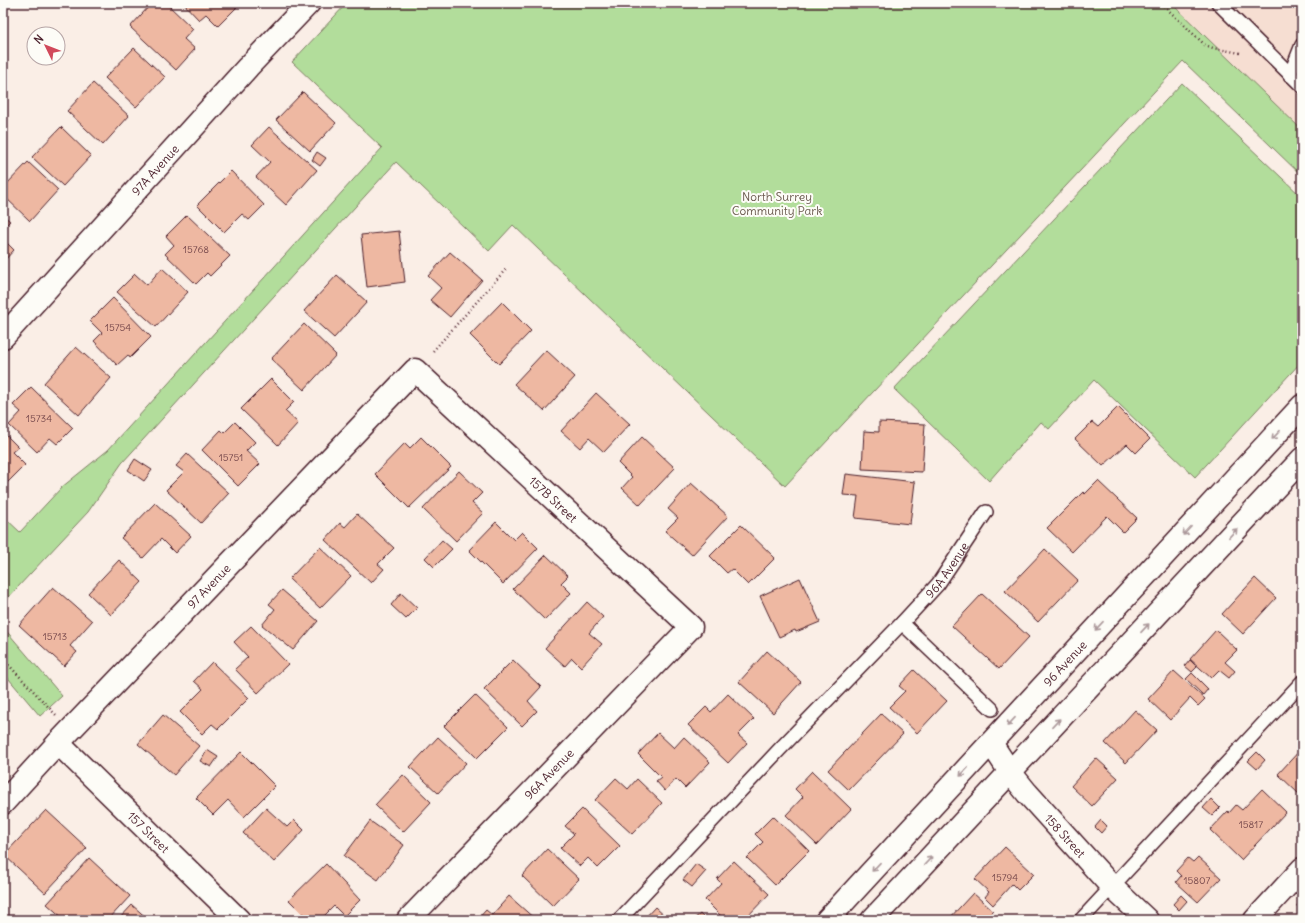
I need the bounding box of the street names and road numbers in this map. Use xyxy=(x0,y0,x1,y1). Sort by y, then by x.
street label: 97A Avenue xyxy=(128,141,182,198)
street label: 157B Street xyxy=(526,473,581,525)
street label: 96A Avenue xyxy=(922,539,971,601)
street label: 97 Avenue xyxy=(184,560,233,611)
street label: 96 Avenue xyxy=(1040,637,1089,689)
street label: 96A Avenue xyxy=(521,746,577,802)
street label: 157 Street xyxy=(125,808,173,855)
street label: 158 Street xyxy=(1042,811,1089,860)

